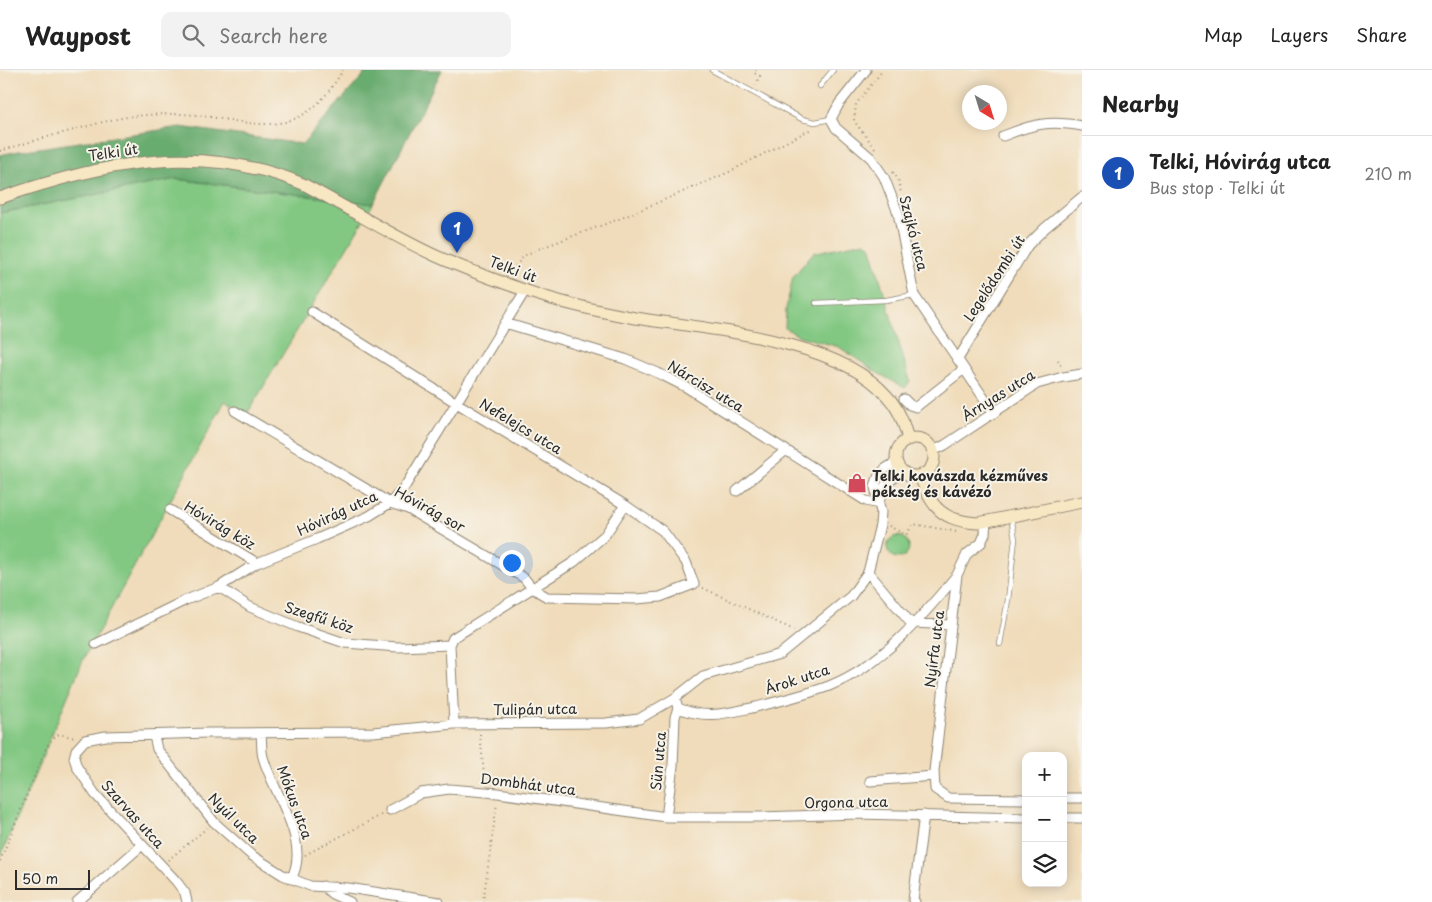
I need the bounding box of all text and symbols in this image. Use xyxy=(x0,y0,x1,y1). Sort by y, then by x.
search box xyxy=(161,12,511,57)
text: Waypost xyxy=(25,17,131,53)
icon: search xyxy=(179,21,207,49)
text: Search here xyxy=(219,21,328,49)
text: Map xyxy=(1204,21,1243,48)
text: Layers xyxy=(1271,21,1328,48)
text: Share xyxy=(1356,21,1407,48)
north arrow xyxy=(962,85,1007,130)
text: Nearby xyxy=(1102,87,1179,119)
street label: Telki út xyxy=(87,138,139,166)
text: Telki, Hóvirág utca xyxy=(1149,147,1331,175)
text: 1 xyxy=(1114,161,1122,185)
text: 210 m xyxy=(1364,161,1412,185)
text: Bus stop · Telki út xyxy=(1149,175,1285,199)
street label: Szajkó utca xyxy=(894,193,934,273)
pin: 1 xyxy=(441,212,473,253)
street label: Legelődombi út xyxy=(958,230,1030,325)
street label: Telki út xyxy=(486,251,540,287)
street label: Nárcisz utca xyxy=(664,355,748,417)
street label: Árnyas utca xyxy=(957,364,1039,426)
street label: Nefelejcs utca xyxy=(476,393,566,459)
place label: Telki kovászda kézműves pékség és kávézó xyxy=(872,465,1048,502)
shop icon: Telki kovászda kézműves pékség és kávézó xyxy=(846,472,868,494)
street label: Hóvirág sor xyxy=(391,481,470,537)
street label: Hóvirág utca xyxy=(293,485,381,541)
street label: Hóvirág köz xyxy=(180,495,260,555)
your location xyxy=(499,550,525,576)
street label: Szegfű köz xyxy=(282,596,356,638)
street label: Nyírfa utca xyxy=(919,609,949,689)
street label: Árok utca xyxy=(762,659,832,699)
street label: Tulipán utca xyxy=(493,698,577,720)
street label: Sün utca xyxy=(645,730,671,791)
map controls xyxy=(1022,752,1067,887)
button: + xyxy=(1022,752,1067,797)
street label: Mókus utca xyxy=(272,762,318,842)
street label: Dombhát utca xyxy=(479,768,577,800)
street label: Szarvas utca xyxy=(96,775,170,853)
street label: Nyúl utca xyxy=(204,788,264,848)
street label: Orgona utca xyxy=(804,791,888,813)
button: − xyxy=(1022,797,1067,842)
button: layers xyxy=(1022,842,1067,887)
scale bar xyxy=(15,867,90,890)
text: 50 m xyxy=(22,868,58,889)

